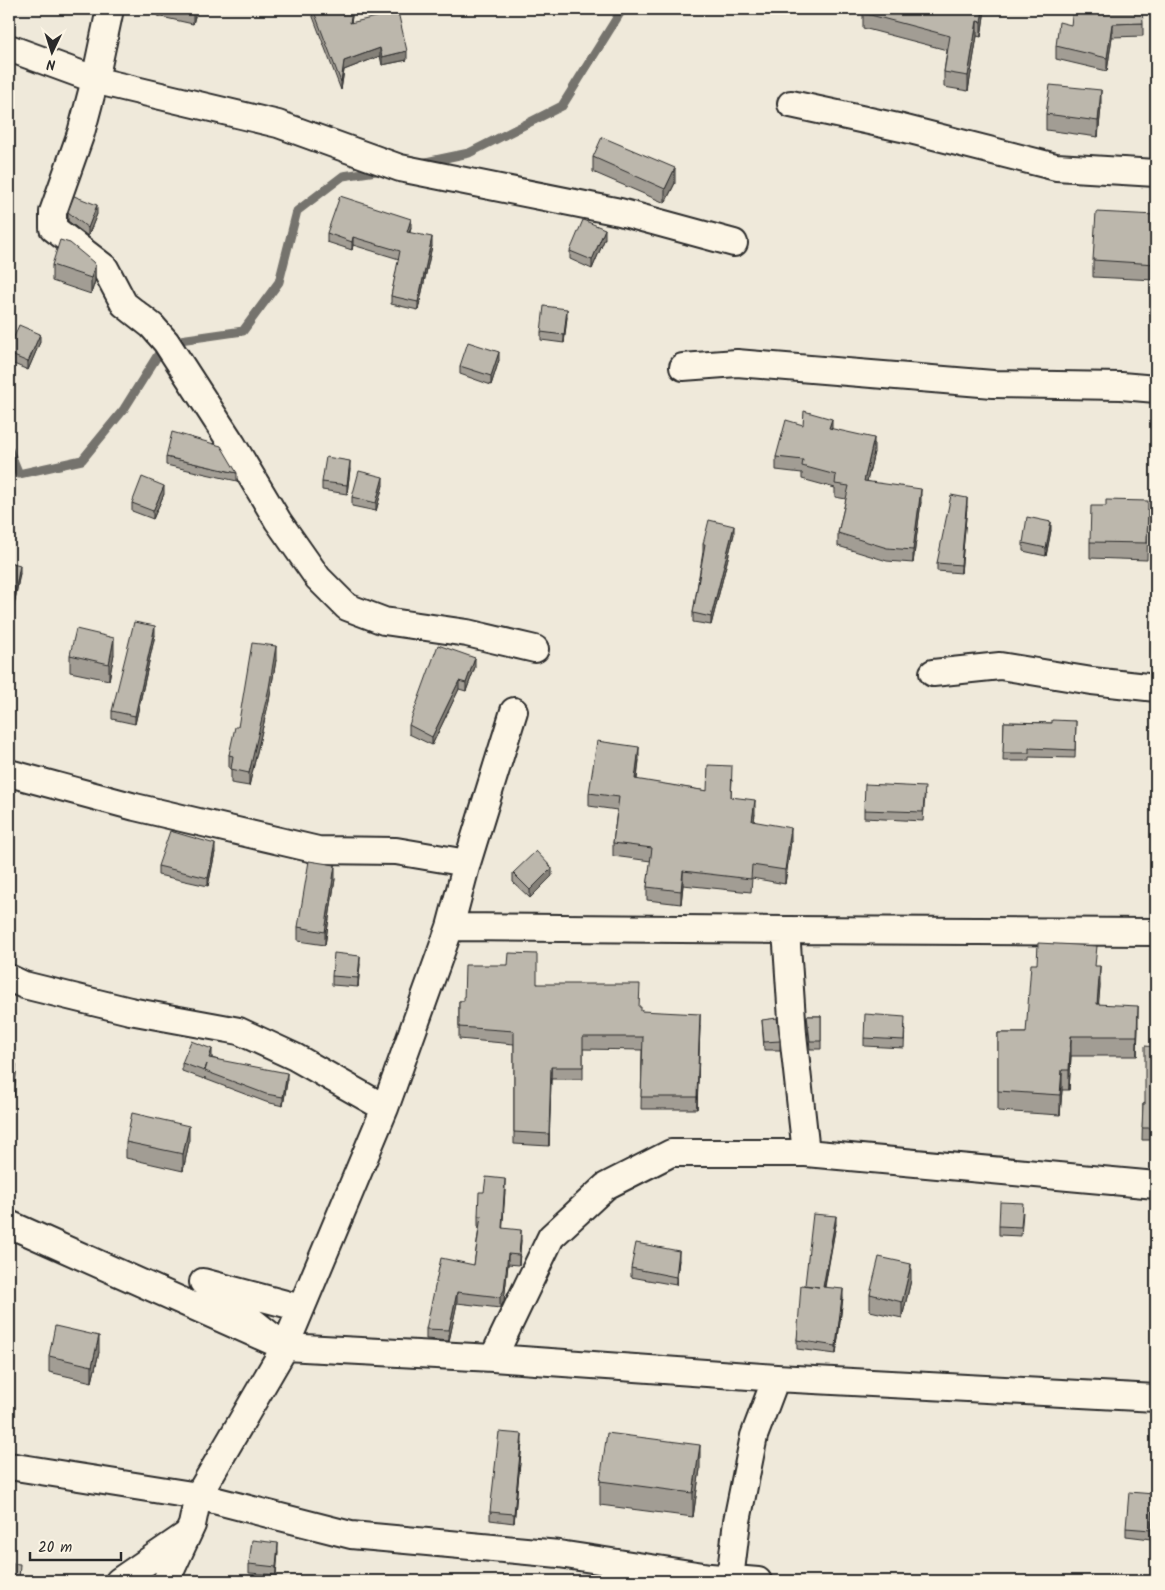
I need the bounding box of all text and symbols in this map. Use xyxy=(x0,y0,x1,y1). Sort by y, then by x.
north arrow xyxy=(28,28,78,78)
text: N xyxy=(46,53,56,75)
scale bar xyxy=(30,1530,121,1562)
text: 20 m xyxy=(38,1536,72,1560)

